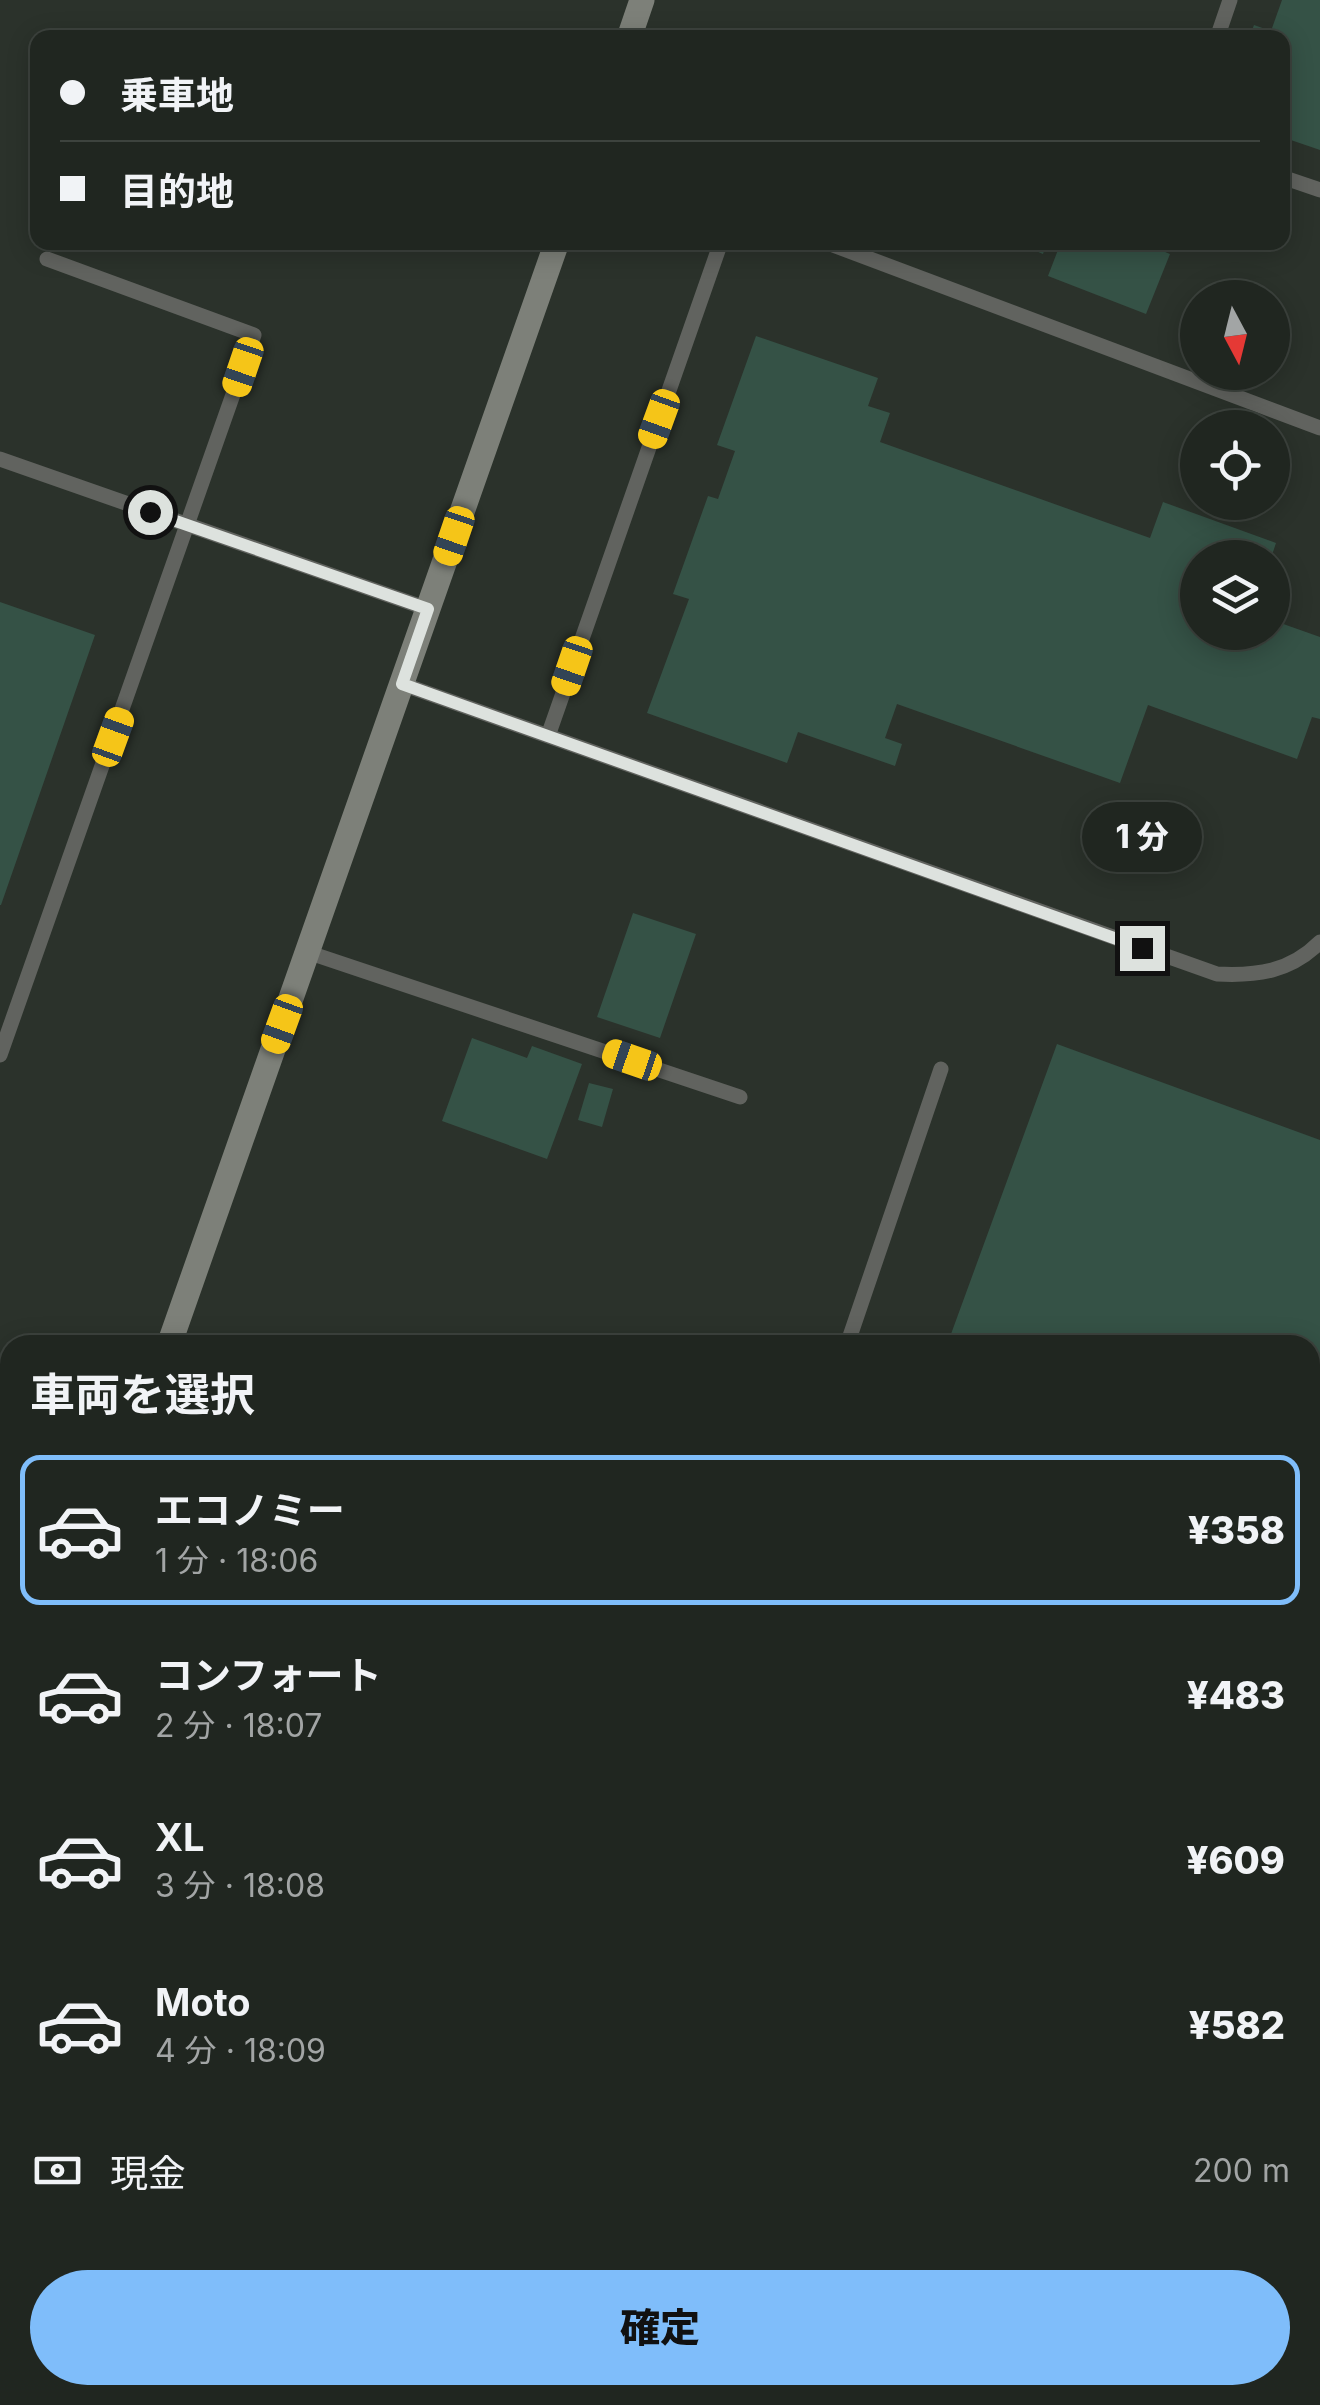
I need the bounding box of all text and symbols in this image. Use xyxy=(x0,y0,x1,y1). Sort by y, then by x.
text: 乗車地 xyxy=(120,72,234,118)
text: 目的地 xyxy=(120,168,234,214)
north arrow xyxy=(1180,280,1290,390)
map controls xyxy=(1180,280,1290,650)
car xyxy=(219,334,267,400)
car xyxy=(635,386,683,452)
button: locate xyxy=(1180,410,1290,520)
route start xyxy=(128,490,173,535)
car xyxy=(430,503,478,569)
button: layers xyxy=(1180,540,1290,650)
car xyxy=(548,633,596,699)
car xyxy=(89,704,137,770)
callout: 1 分 xyxy=(1082,803,1202,873)
text: 1 分 xyxy=(1115,817,1169,856)
route end xyxy=(1120,926,1165,971)
car xyxy=(258,991,306,1057)
car xyxy=(599,1036,665,1084)
text: 車両を選択 xyxy=(30,1367,255,1422)
icon: car xyxy=(35,1485,125,1575)
text: エコノミー xyxy=(155,1487,345,1533)
text: ¥358 xyxy=(1188,1507,1285,1553)
text: 1 分 · 18:06 xyxy=(155,1541,318,1580)
icon: car xyxy=(35,1650,125,1740)
text: コンフォート xyxy=(155,1652,382,1698)
text: ¥483 xyxy=(1187,1672,1285,1718)
text: 2 分 · 18:07 xyxy=(155,1706,322,1745)
text: XL xyxy=(155,1814,205,1860)
icon: car xyxy=(35,1815,125,1905)
text: ¥609 xyxy=(1186,1837,1285,1883)
text: 3 分 · 18:08 xyxy=(155,1866,325,1905)
text: Moto xyxy=(155,1979,251,2025)
icon: car xyxy=(35,1980,125,2070)
text: ¥582 xyxy=(1189,2002,1285,2048)
text: 4 分 · 18:09 xyxy=(155,2031,326,2070)
icon: cash xyxy=(30,2143,85,2198)
text: 現金 xyxy=(110,2150,186,2196)
text: 200 m xyxy=(1193,2151,1290,2190)
button: 確定 xyxy=(30,2270,1290,2385)

